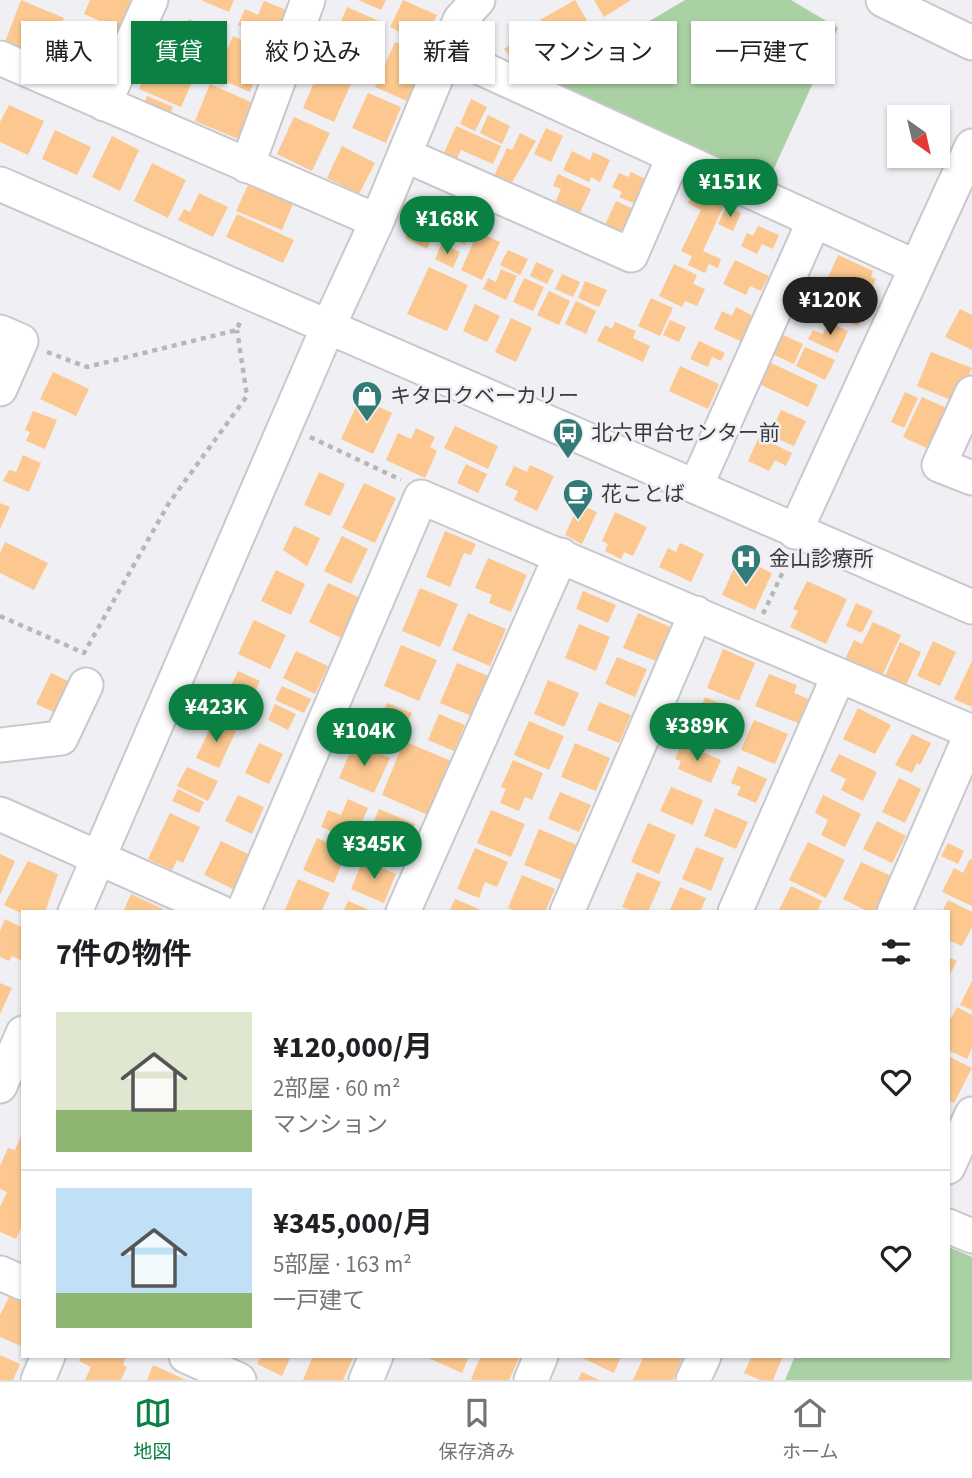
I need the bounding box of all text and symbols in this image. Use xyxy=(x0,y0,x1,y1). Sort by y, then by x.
chip: 購入 xyxy=(21,21,117,84)
chip: 賃貸 xyxy=(131,21,227,84)
chip: 絞り込み xyxy=(241,21,385,84)
chip: 新着 xyxy=(399,21,495,84)
chip: マンション xyxy=(509,21,677,84)
chip: 一戸建て xyxy=(691,21,835,84)
north arrow xyxy=(887,105,950,168)
map controls xyxy=(887,105,950,168)
pin: ¥151K xyxy=(681,160,779,219)
text: ¥151K xyxy=(699,165,761,198)
pin: ¥168K xyxy=(398,196,496,256)
text: ¥168K xyxy=(416,202,478,235)
pin: ¥120K xyxy=(781,278,879,337)
text: ¥120K xyxy=(799,283,861,316)
shop icon: キタロクベーカリー xyxy=(350,379,384,423)
place label: キタロクベーカリー xyxy=(390,381,579,411)
bus stop icon: 北六甲台センター前 xyxy=(551,416,585,460)
place label: 北六甲台センター前 xyxy=(591,418,780,448)
cafe icon: 花ことば xyxy=(561,477,595,521)
place label: 花ことば xyxy=(601,479,685,509)
hospital icon: 金山診療所 xyxy=(729,542,763,586)
place label: 金山診療所 xyxy=(769,544,874,574)
pin: ¥423K xyxy=(167,684,265,744)
text: ¥423K xyxy=(185,690,247,723)
pin: ¥389K xyxy=(648,704,746,763)
pin: ¥104K xyxy=(315,708,413,768)
text: ¥389K xyxy=(666,709,728,742)
text: ¥104K xyxy=(333,714,395,747)
pin: ¥345K xyxy=(325,822,423,881)
text: ¥345K xyxy=(343,827,405,860)
text: 7件の物件 xyxy=(56,933,192,976)
icon: filters xyxy=(877,933,915,971)
text: ¥120,000/月 xyxy=(273,1026,433,1069)
icon: home xyxy=(112,1040,196,1124)
icon: heart xyxy=(877,1063,915,1101)
text: 2部屋 · 60 m² xyxy=(273,1072,400,1105)
text: マンション xyxy=(273,1108,388,1141)
text: ¥345,000/月 xyxy=(273,1202,433,1245)
icon: home xyxy=(112,1216,196,1300)
icon: heart xyxy=(877,1239,915,1277)
text: 5部屋 · 163 m² xyxy=(273,1248,412,1281)
text: 一戸建て xyxy=(273,1284,365,1317)
tab: 地図 xyxy=(134,1394,172,1466)
tab: 保存済み xyxy=(439,1394,515,1466)
tab: ホーム xyxy=(782,1394,838,1466)

